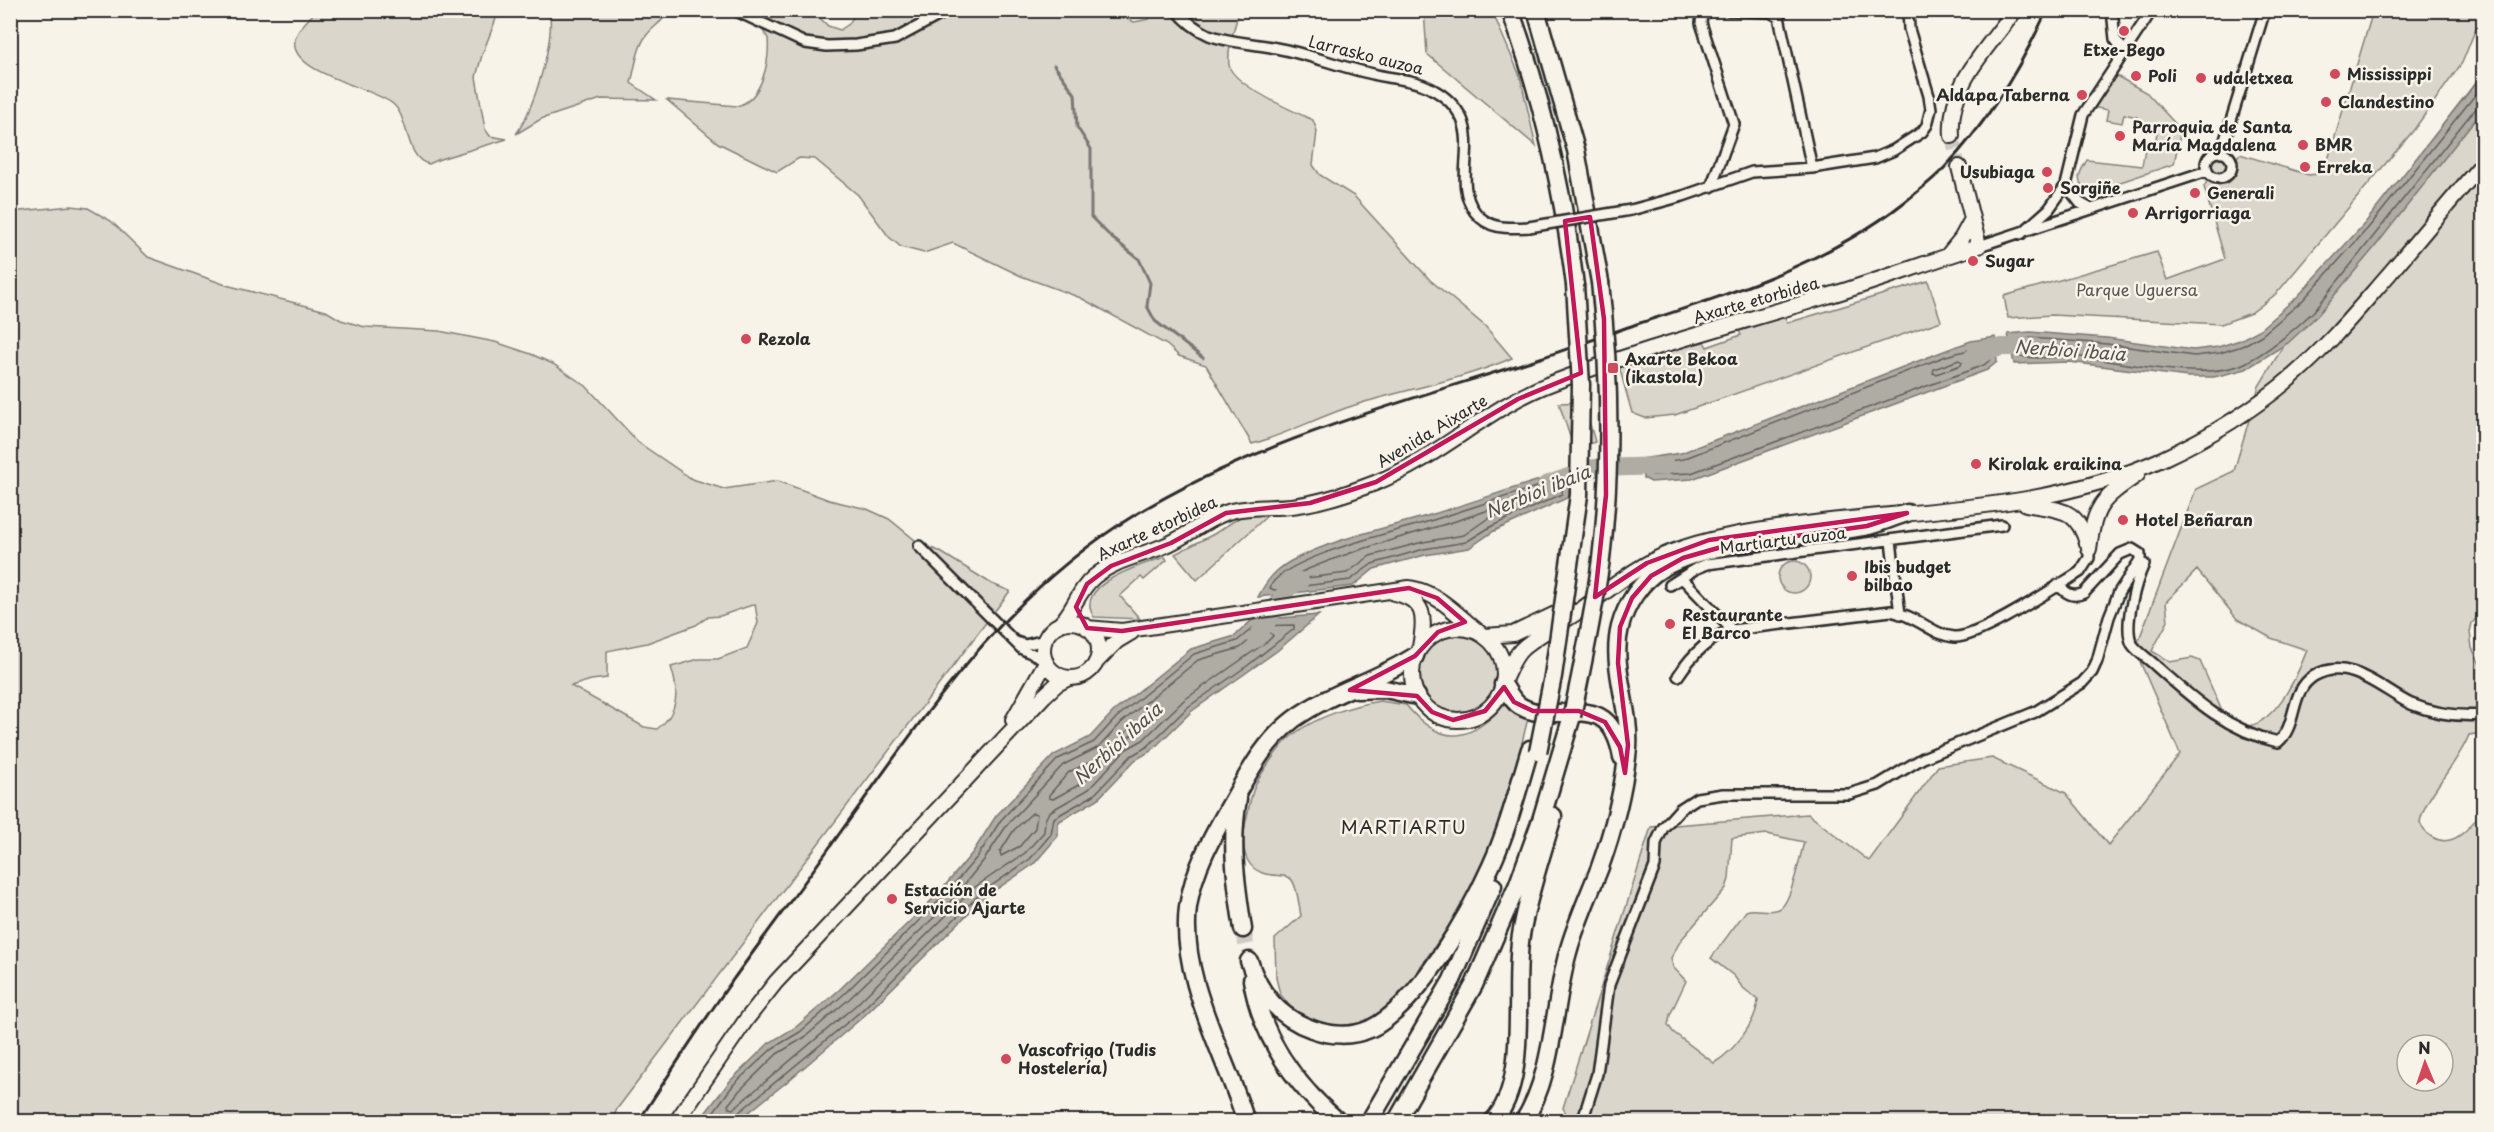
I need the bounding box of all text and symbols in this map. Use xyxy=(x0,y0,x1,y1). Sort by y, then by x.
marker: Etxe-Bego xyxy=(2117,24,2131,38)
street label: Larrasko auzoa xyxy=(1306,28,1426,80)
place label: Etxe-Bego xyxy=(2083,37,2166,61)
place label: Mississippi xyxy=(2347,61,2432,85)
place label: Poli xyxy=(2148,63,2177,87)
place label: udaletxea xyxy=(2213,65,2293,89)
marker: Mississippi xyxy=(2328,67,2342,81)
marker: Poli xyxy=(2129,69,2143,83)
marker: udaletxea xyxy=(2194,71,2208,85)
place label: Aldapa Taberna xyxy=(1936,82,2070,106)
marker: Aldapa Taberna xyxy=(2075,88,2089,102)
place label: Clandestino xyxy=(2338,89,2434,113)
marker: Clandestino xyxy=(2319,95,2333,109)
place label: Parroquia de Santa María Magdalena xyxy=(2132,114,2293,156)
marker: Parroquia de Santa María Magdalena xyxy=(2113,129,2127,143)
place label: BMR xyxy=(2315,132,2353,156)
marker: BMR xyxy=(2296,138,2310,152)
place label: Erreka xyxy=(2317,154,2373,178)
place label: Usubiaga xyxy=(1960,159,2035,183)
marker: Erreka xyxy=(2298,160,2312,174)
marker: Usubiaga xyxy=(2040,165,2054,179)
place label: Sorgiñe xyxy=(2060,175,2121,199)
place label: Generali xyxy=(2207,180,2275,204)
marker: Sorgiñe xyxy=(2041,181,2055,195)
marker: Generali xyxy=(2188,186,2202,200)
place label: Arrigorriaga xyxy=(2145,200,2251,224)
marker: Arrigorriaga xyxy=(2126,206,2140,220)
place label: Sugar xyxy=(1985,248,2035,272)
marker: Sugar xyxy=(1966,254,1980,268)
street label: Axarte etorbidea xyxy=(1690,270,1821,328)
park label: Parque Uguersa xyxy=(2076,277,2198,301)
place label: Rezola xyxy=(758,326,811,350)
marker: Rezola xyxy=(739,332,753,346)
water label: Nerbioi ibaia xyxy=(2014,332,2127,367)
place label: Axarte Bekoa (ikastola) xyxy=(1625,346,1738,388)
marker: Axarte Bekoa (ikastola) xyxy=(1606,361,1620,375)
street label: Avenida Aixarte xyxy=(1372,388,1491,473)
place label: Kirolak eraikina xyxy=(1988,451,2122,475)
water label: Nerbioi ibaia xyxy=(1481,457,1595,524)
marker: Kirolak eraikina xyxy=(1969,457,1983,471)
street label: Axarte etorbidea xyxy=(1093,489,1221,565)
place label: Hotel Beñaran xyxy=(2135,507,2253,531)
marker: Hotel Beñaran xyxy=(2116,513,2130,527)
street label: Martiartu auzoa xyxy=(1718,519,1848,559)
place label: Ibis budget bilbao xyxy=(1864,554,1952,596)
marker: Ibis budget bilbao xyxy=(1845,569,1859,583)
place label: Restaurante El Barco xyxy=(1682,602,1783,644)
marker: Restaurante El Barco xyxy=(1663,617,1677,631)
water label: Nerbioi ibaia xyxy=(1067,695,1168,790)
district label: MARTIARTU xyxy=(1341,813,1467,840)
place label: Estación de Servicio Ajarte xyxy=(904,877,1026,919)
marker: Estación de Servicio Ajarte xyxy=(885,892,899,906)
north arrow xyxy=(2395,1033,2455,1093)
text: N xyxy=(2418,1035,2431,1059)
place label: Vascofrigo (Tudis Hostelería) xyxy=(1018,1037,1157,1079)
marker: Vascofrigo (Tudis Hostelería) xyxy=(999,1052,1013,1066)

